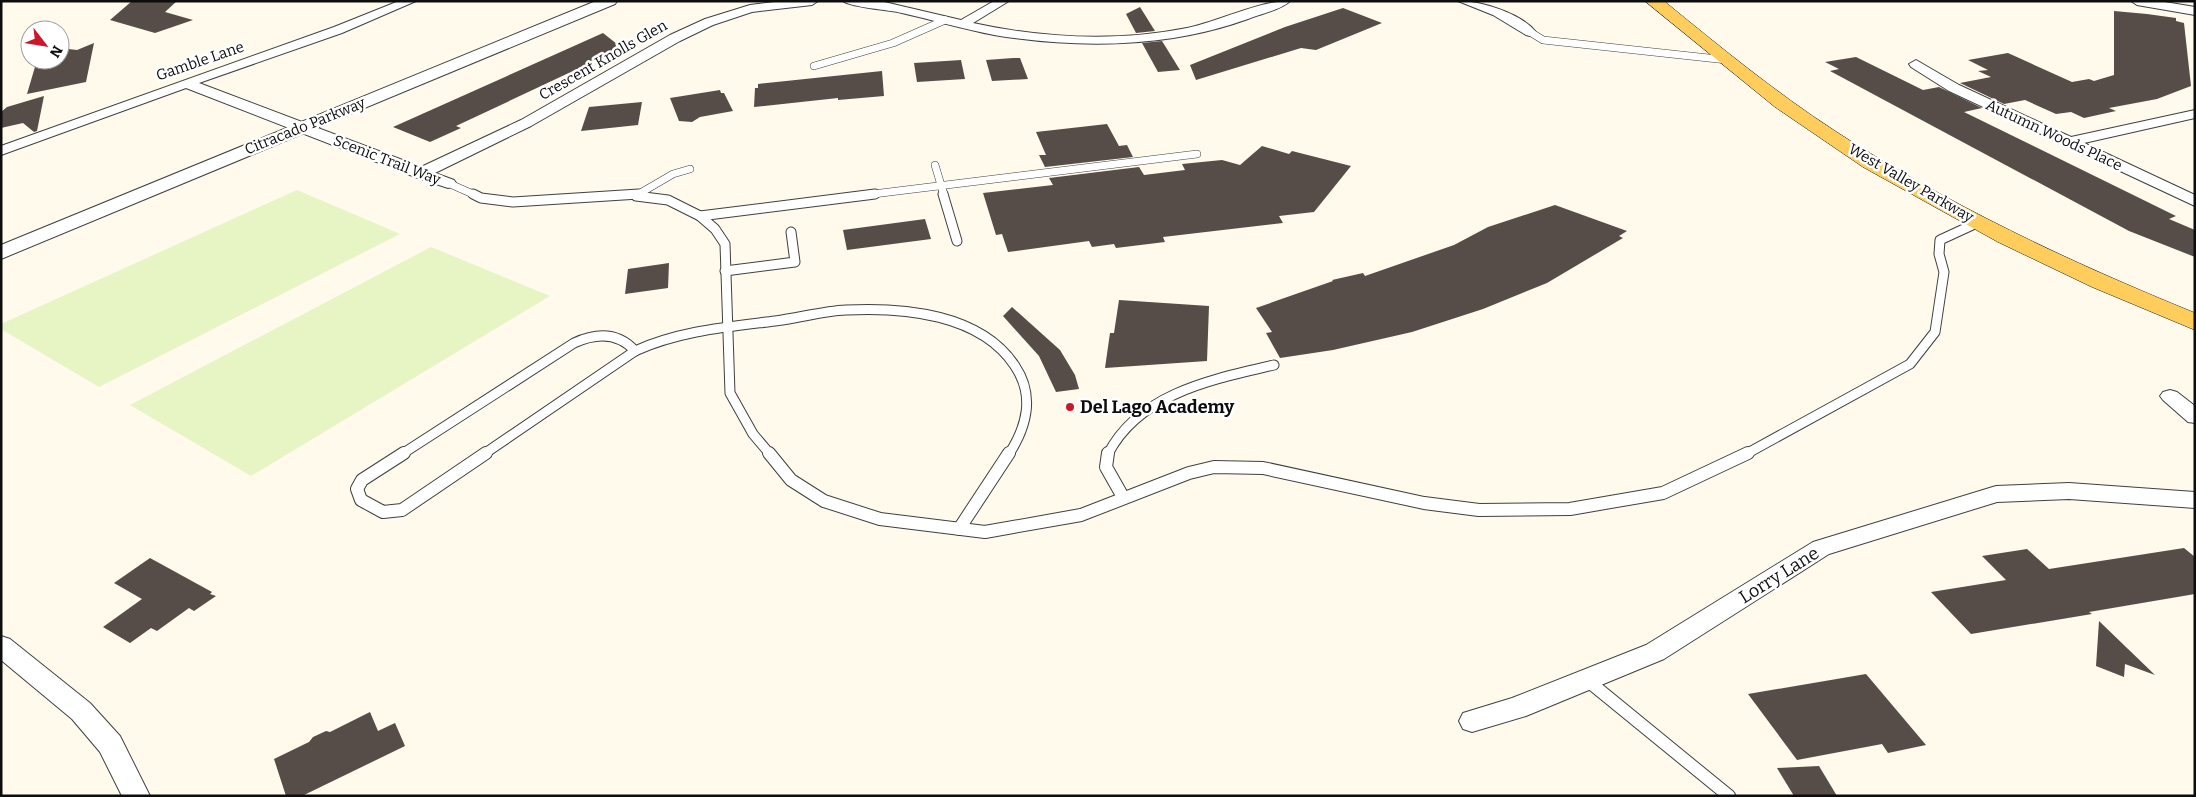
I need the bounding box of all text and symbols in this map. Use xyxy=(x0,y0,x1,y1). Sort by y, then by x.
street label: Crescent Knolls Glen xyxy=(536,16,671,104)
north arrow xyxy=(20,20,70,70)
street label: Gamble Lane xyxy=(154,38,246,84)
text: N xyxy=(46,42,66,61)
street label: Citracado Parkway xyxy=(242,94,368,158)
street label: Autumn Woods Place xyxy=(1983,96,2125,174)
street label: Scenic Trail Way xyxy=(331,131,443,189)
street label: West Valley Parkway xyxy=(1845,140,1977,226)
place label: Del Lago Academy xyxy=(1080,396,1235,418)
marker: Del Lago Academy xyxy=(1064,401,1076,413)
street label: Lorry Lane xyxy=(1735,542,1823,608)

